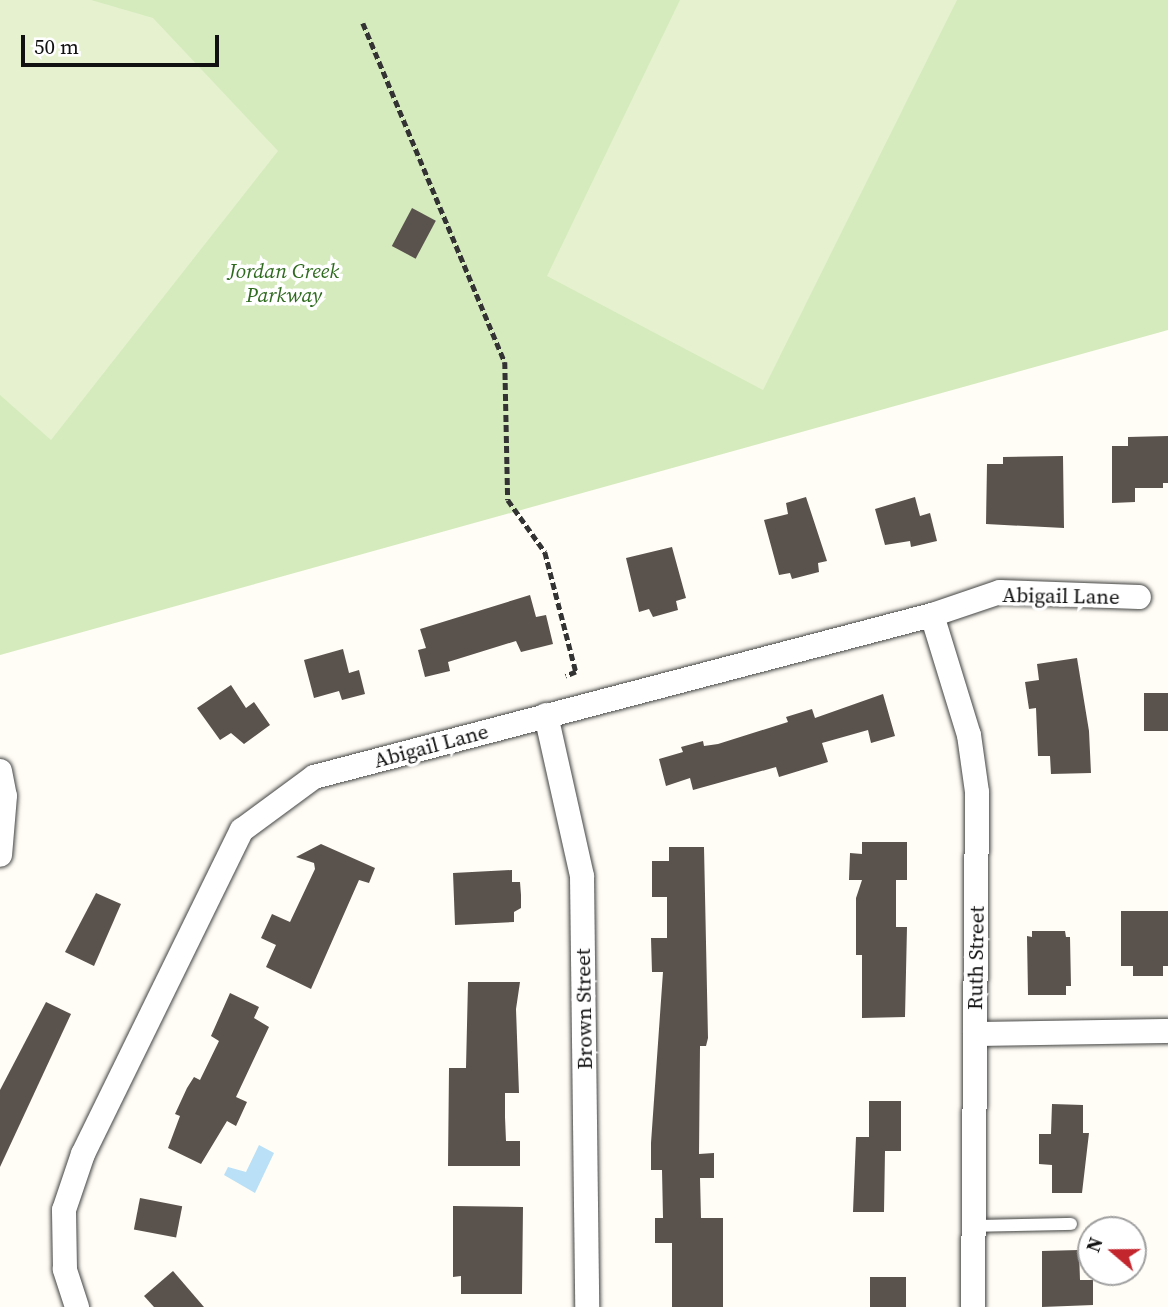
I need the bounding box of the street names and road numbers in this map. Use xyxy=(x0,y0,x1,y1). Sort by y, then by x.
street label: Abigail Lane xyxy=(1002,582,1120,610)
street label: Abigail Lane xyxy=(371,719,491,773)
street label: Ruth Street xyxy=(962,906,990,1010)
street label: Brown Street xyxy=(570,948,598,1070)

